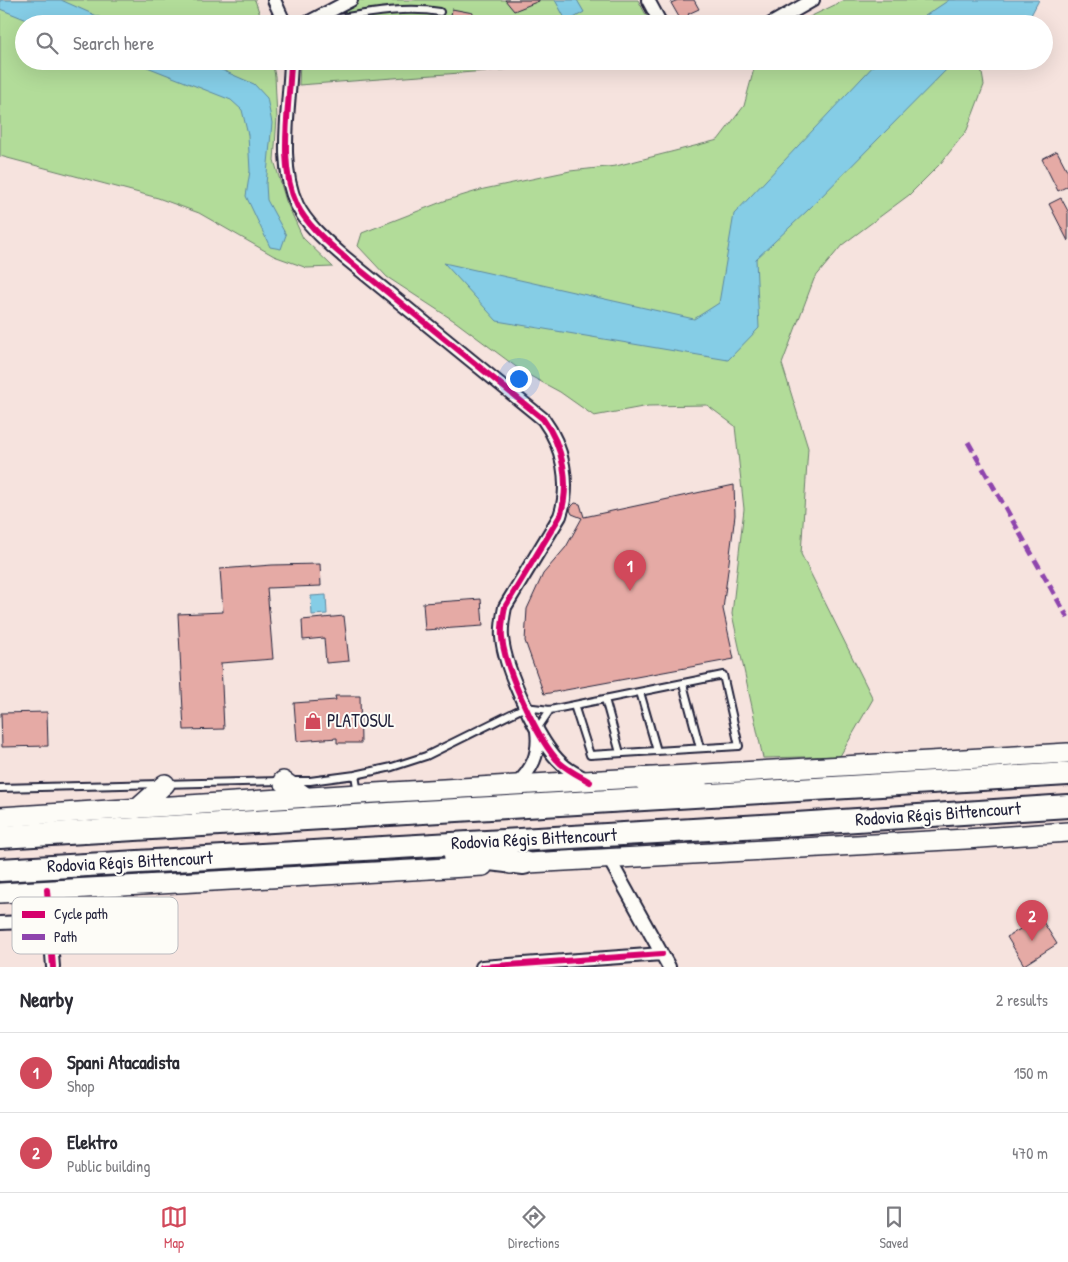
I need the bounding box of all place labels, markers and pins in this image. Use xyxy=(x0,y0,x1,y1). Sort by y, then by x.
pin: 1 xyxy=(614,550,646,591)
place label: PLATOSUL xyxy=(327,708,395,733)
shop icon: PLATOSUL xyxy=(303,711,323,731)
pin: 2 xyxy=(1016,900,1048,941)

